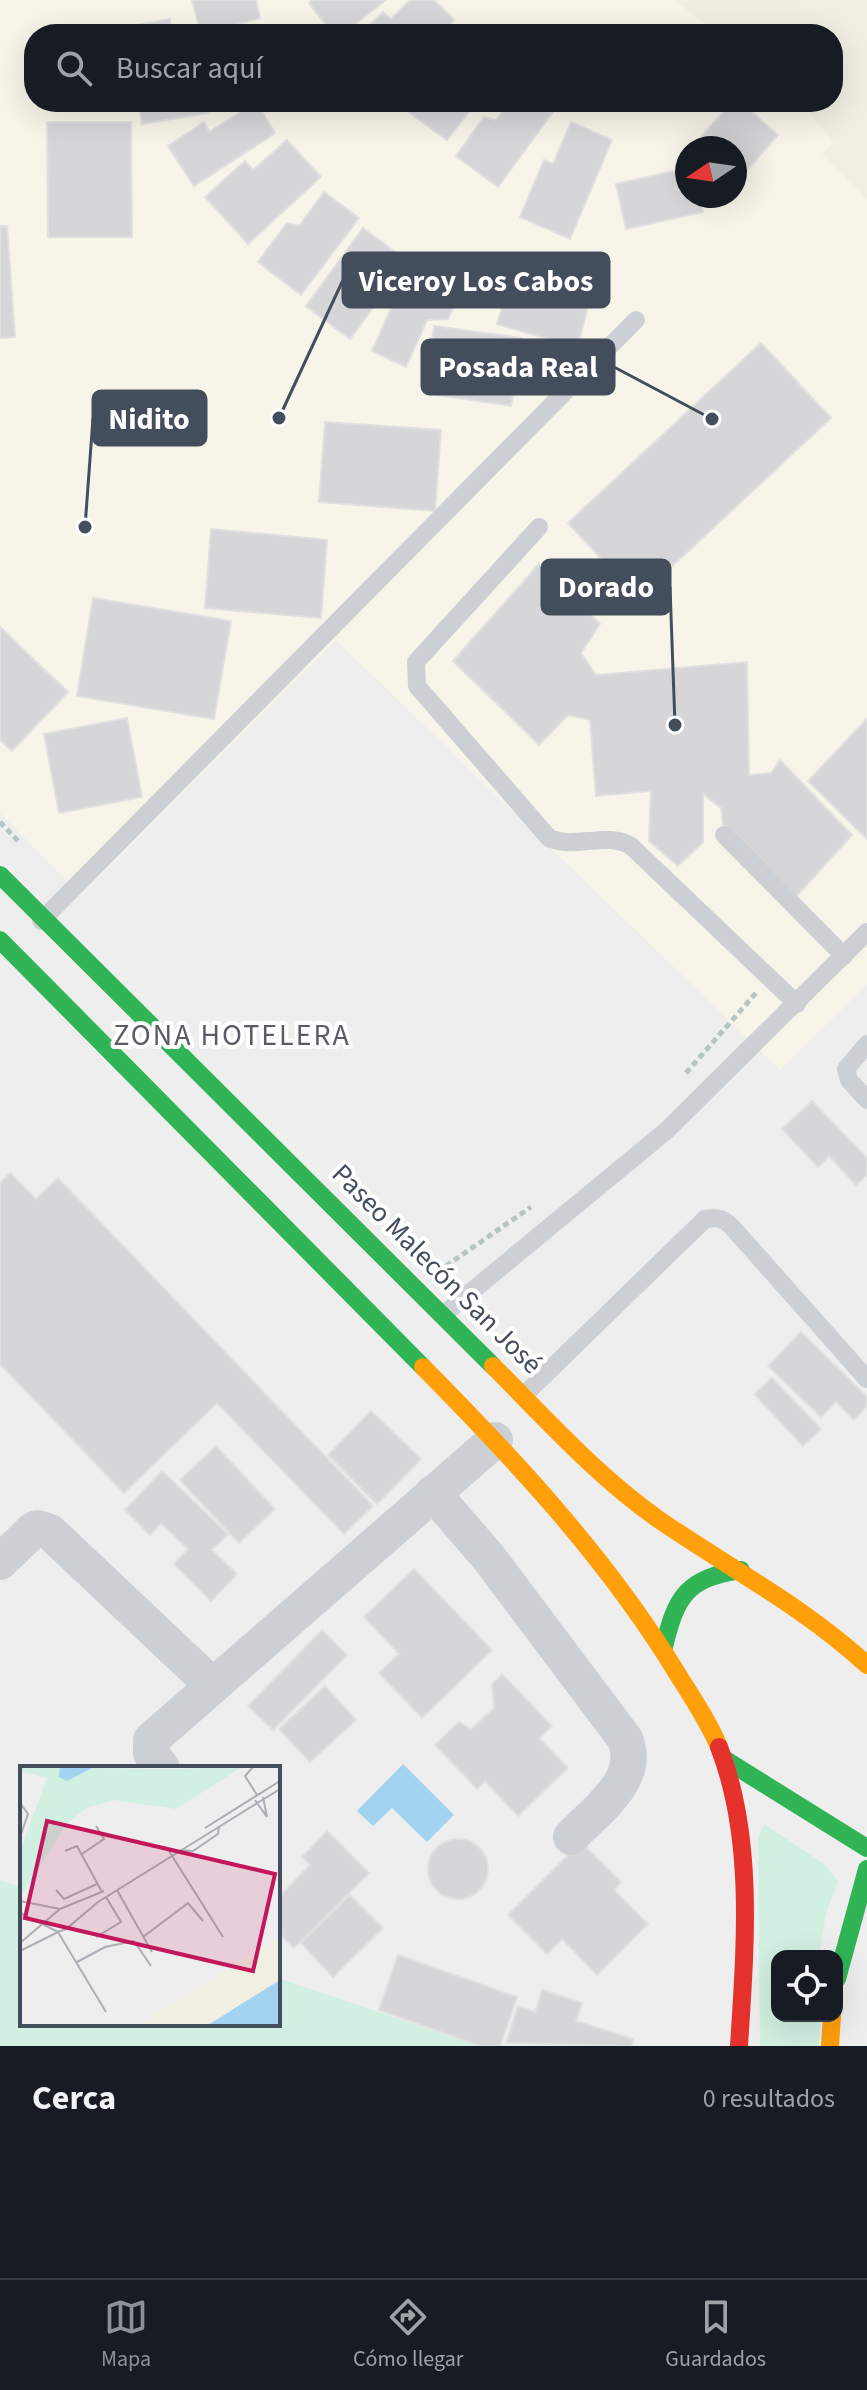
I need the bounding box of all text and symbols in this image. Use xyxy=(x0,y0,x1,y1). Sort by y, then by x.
search box xyxy=(24,24,843,112)
icon: search xyxy=(52,46,96,90)
text: Buscar aquí xyxy=(116,47,263,90)
north arrow xyxy=(675,136,747,208)
callout: Viceroy Los Cabos xyxy=(343,253,609,307)
text: Viceroy Los Cabos xyxy=(358,260,593,303)
callout: Posada Real xyxy=(422,340,614,394)
text: Posada Real xyxy=(438,346,598,389)
callout: Nidito xyxy=(93,391,206,445)
text: Nidito xyxy=(108,398,190,441)
callout: Dorado xyxy=(542,560,670,614)
text: Dorado xyxy=(558,566,654,609)
district label: ZONA HOTELERA xyxy=(113,1014,351,1057)
street label: Paseo Malecón San José xyxy=(323,1155,551,1383)
inset map xyxy=(20,1766,280,2026)
map controls xyxy=(771,1950,843,2022)
button: locate xyxy=(771,1950,843,2022)
text: Cerca xyxy=(32,2074,116,2123)
text: 0 resultados xyxy=(703,2080,835,2117)
tab: Mapa xyxy=(101,2295,151,2375)
tab: Cómo llegar xyxy=(353,2295,463,2375)
tab: Guardados xyxy=(665,2295,766,2375)

